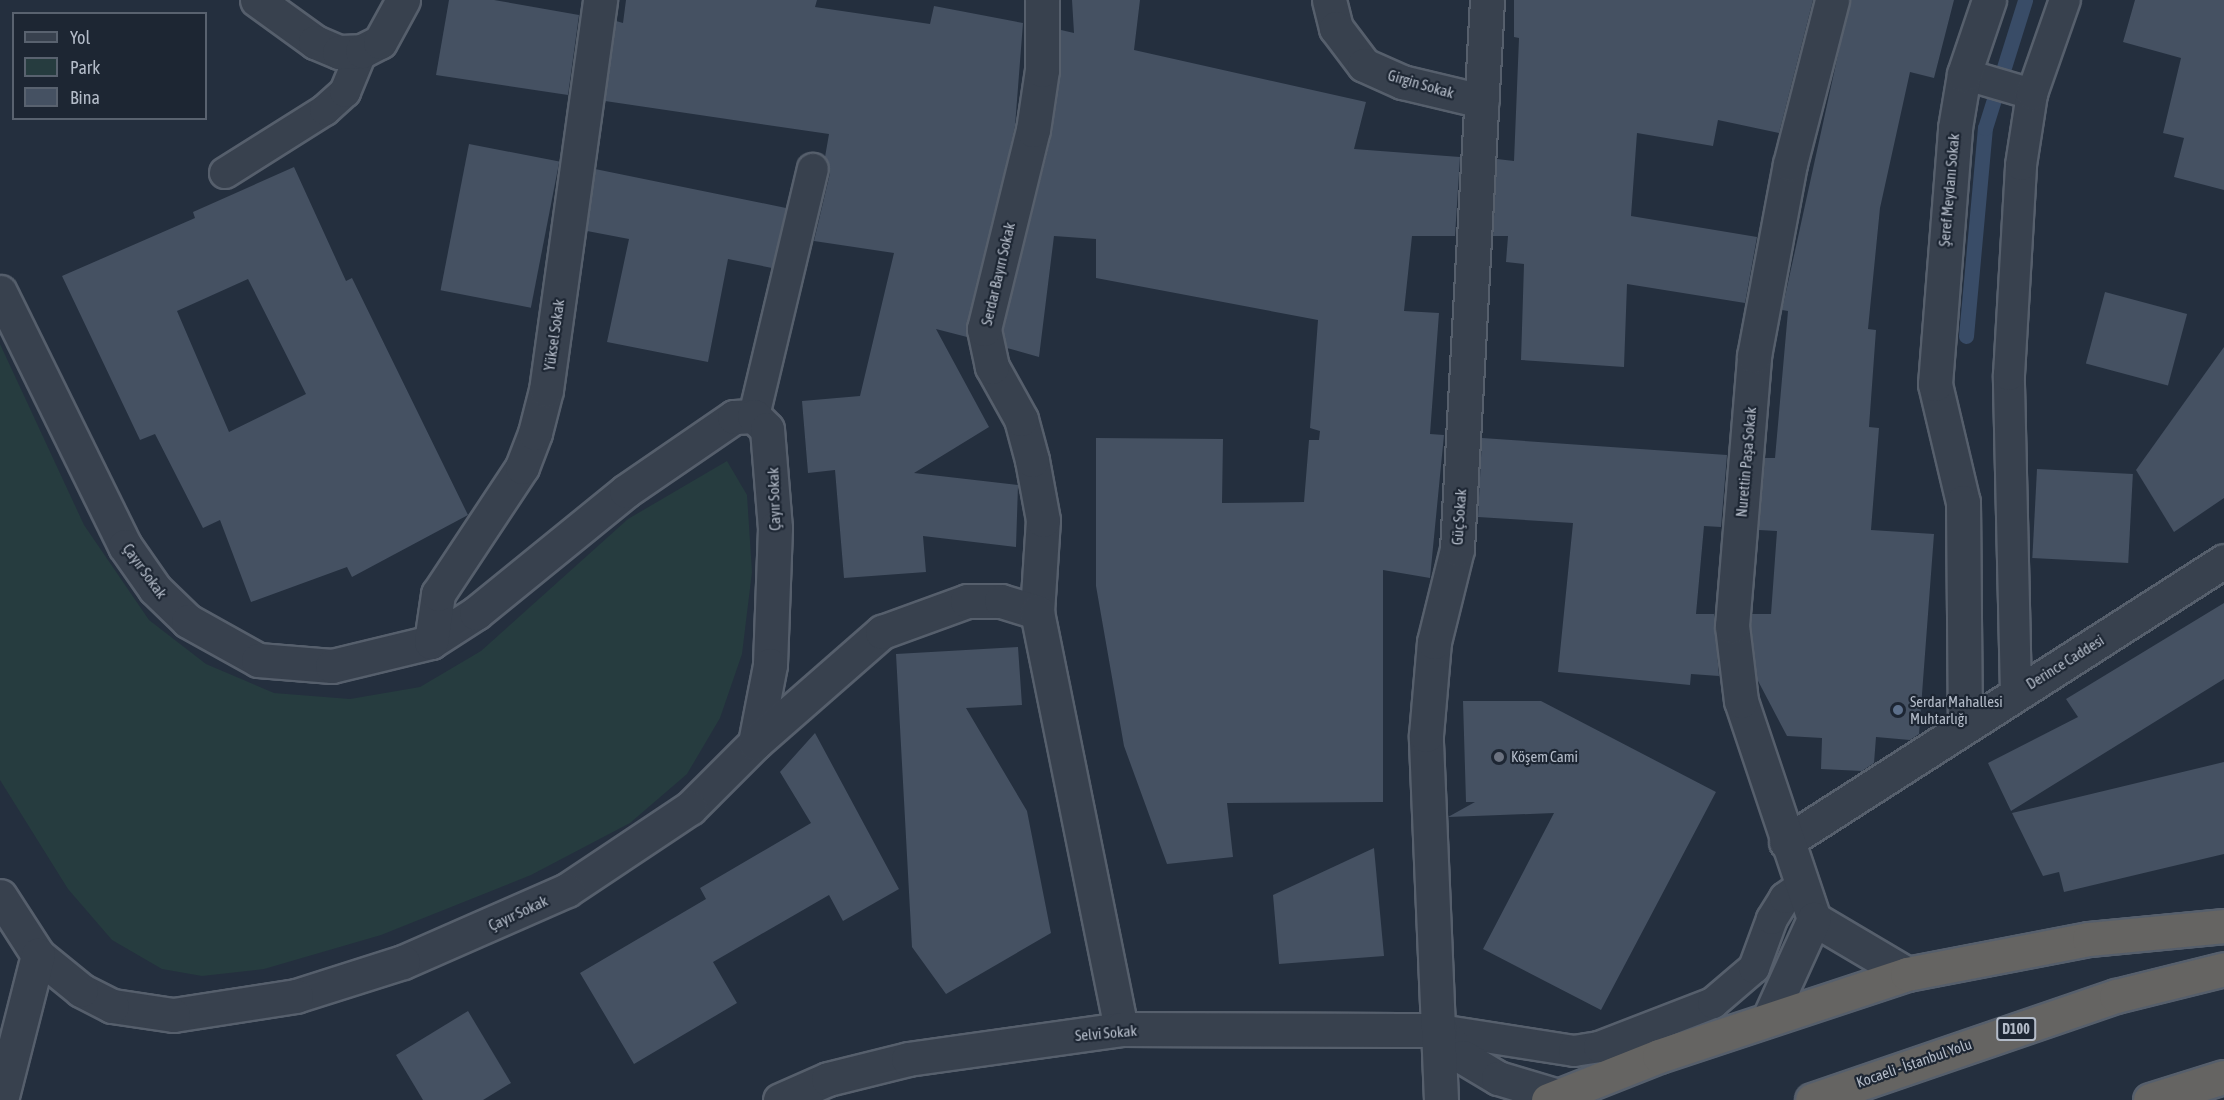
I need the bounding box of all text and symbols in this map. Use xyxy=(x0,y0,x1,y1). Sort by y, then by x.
legend xyxy=(12,12,207,120)
text: Yol xyxy=(70,27,90,48)
text: Park xyxy=(70,57,100,78)
street label: Girgin Sokak xyxy=(1386,66,1456,102)
text: Bina xyxy=(70,87,100,108)
street label: Şeref Meydanı Sokak xyxy=(1935,133,1963,247)
street label: Serdar Bayırı Sokak xyxy=(977,221,1019,327)
street label: Yüksel Sokak xyxy=(540,298,568,372)
street label: Nurettin Paşa Sokak xyxy=(1732,406,1760,518)
street label: Çayır Sokak xyxy=(764,467,784,531)
street label: Güç Sokak xyxy=(1448,488,1470,546)
street label: Çayır Sokak xyxy=(119,540,171,602)
street label: Derince Caddesi xyxy=(2023,631,2107,693)
place label: Serdar Mahallesi Muhtarlığı xyxy=(1910,692,2003,727)
marker: Serdar Mahallesi Muhtarlığı xyxy=(1891,703,1905,717)
place label: Köşem Cami xyxy=(1511,748,1578,766)
marker: Köşem Cami xyxy=(1492,750,1506,764)
street label: Çayır Sokak xyxy=(485,891,551,935)
road number: D100 xyxy=(1995,1018,2037,1040)
street label: Selvi Sokak xyxy=(1074,1021,1138,1045)
street label: Kocaeli - İstanbul Yolu xyxy=(1854,1035,1974,1091)

